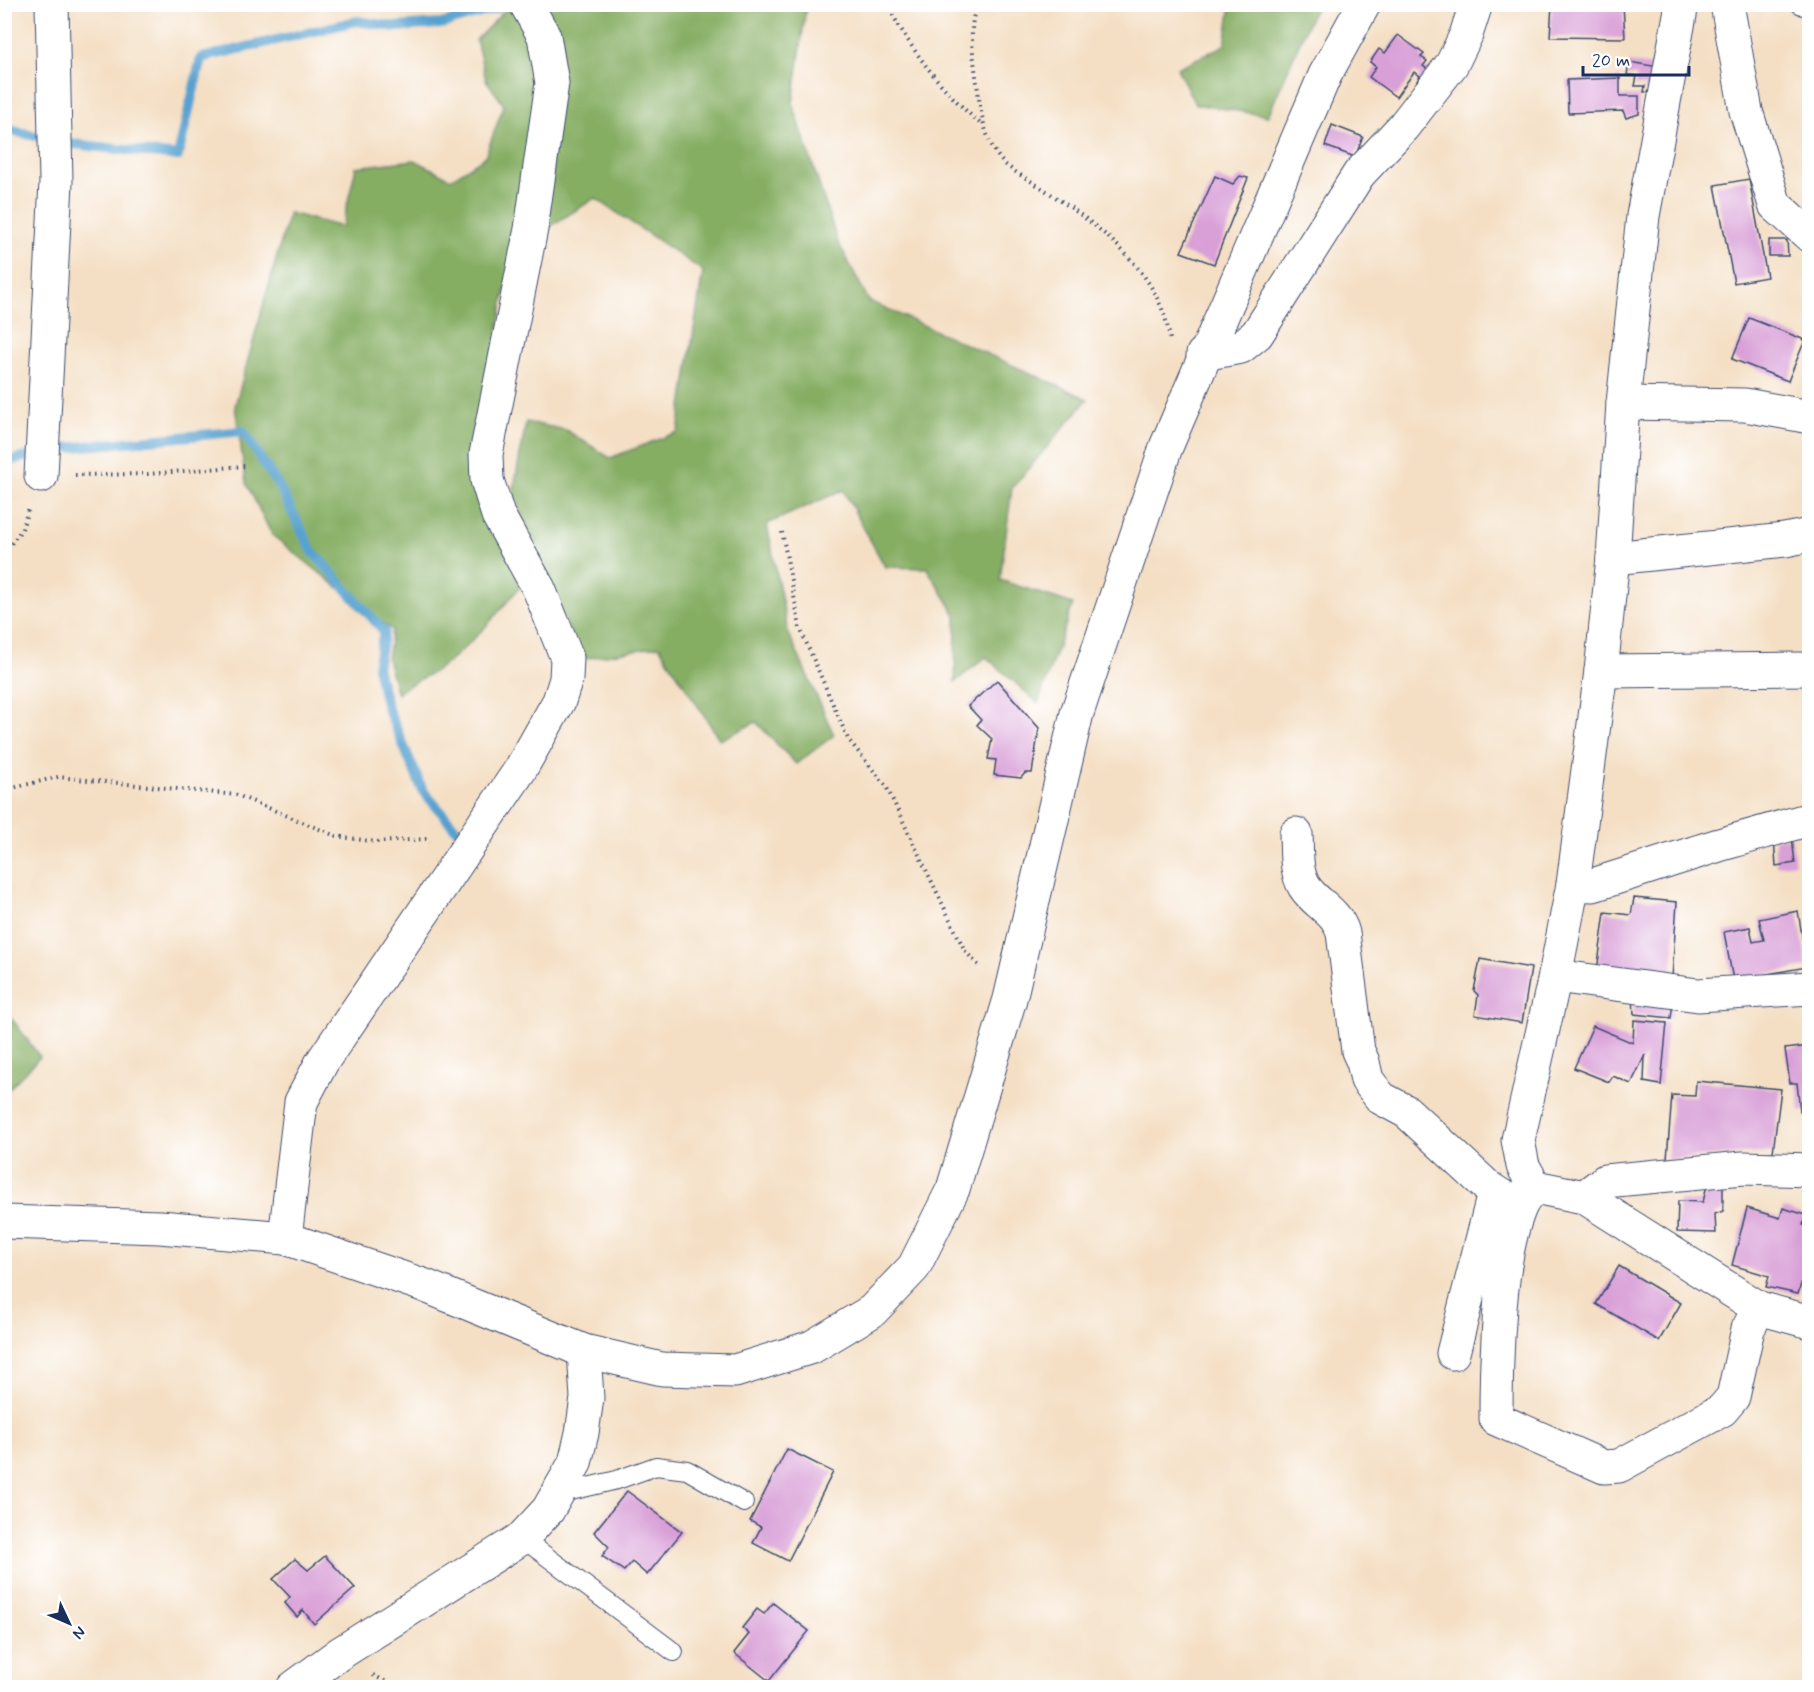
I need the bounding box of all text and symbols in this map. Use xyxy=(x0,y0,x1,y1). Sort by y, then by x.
scale bar xyxy=(1583,39,1690,77)
text: 20 m xyxy=(1592,49,1630,73)
north arrow xyxy=(39,1593,99,1653)
text: N xyxy=(67,1621,90,1644)

